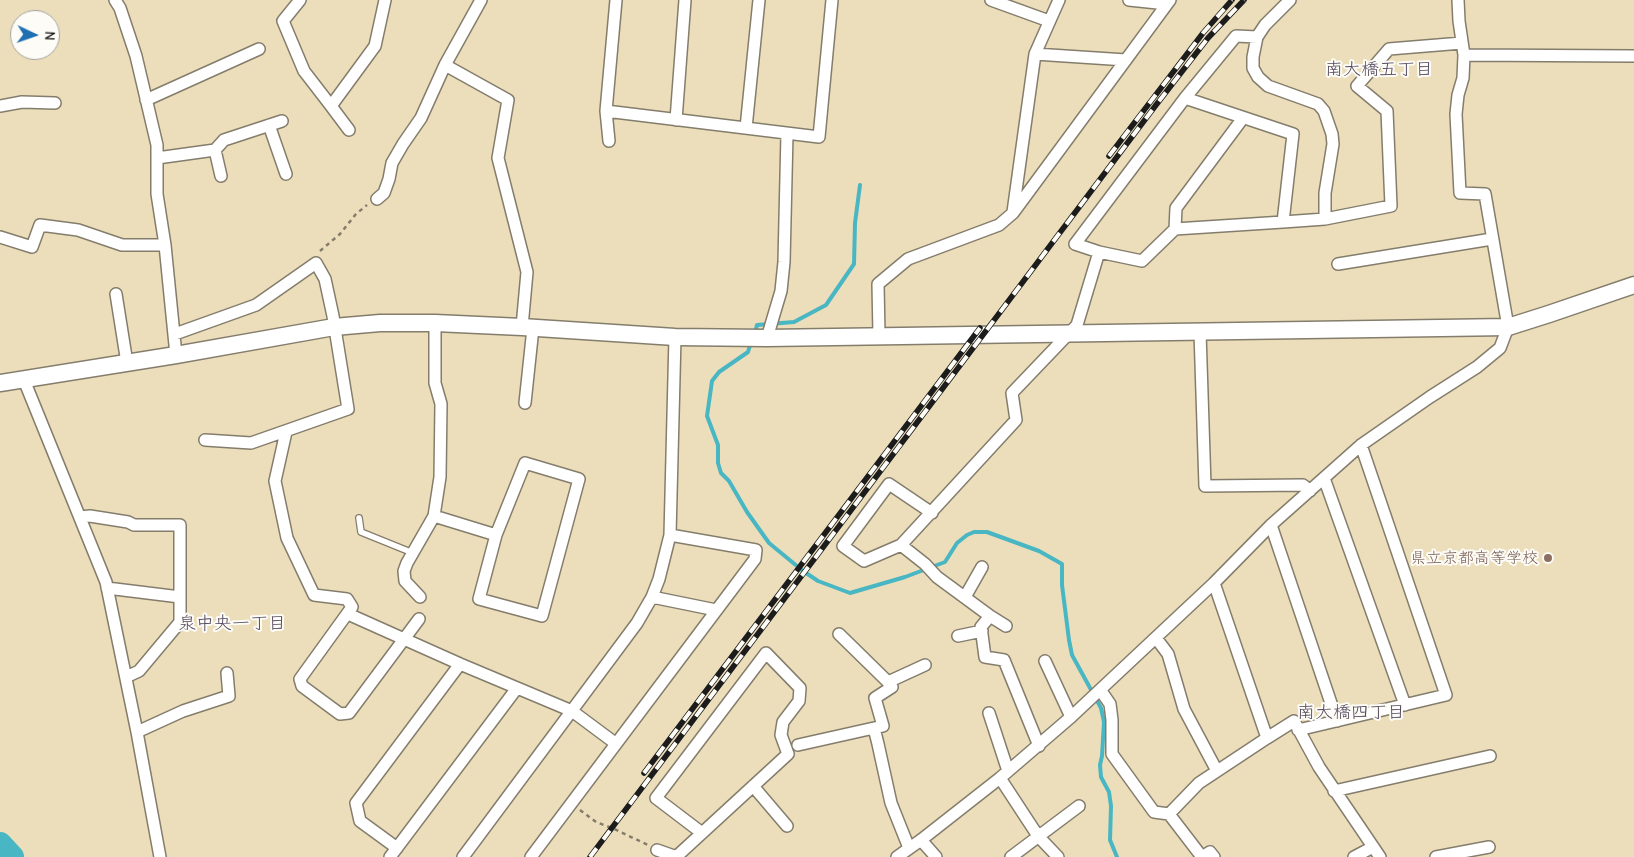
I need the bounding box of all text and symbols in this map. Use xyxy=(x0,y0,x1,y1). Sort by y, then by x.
north arrow xyxy=(10,10,60,60)
text: N xyxy=(41,31,58,41)
district label: 南大橋五丁目 xyxy=(1325,59,1433,81)
place label: 県立京都高等学校 xyxy=(1410,548,1538,568)
marker: 県立京都高等学校 xyxy=(1542,552,1554,564)
district label: 泉中央一丁目 xyxy=(178,613,286,635)
district label: 南大橋四丁目 xyxy=(1297,702,1405,724)

